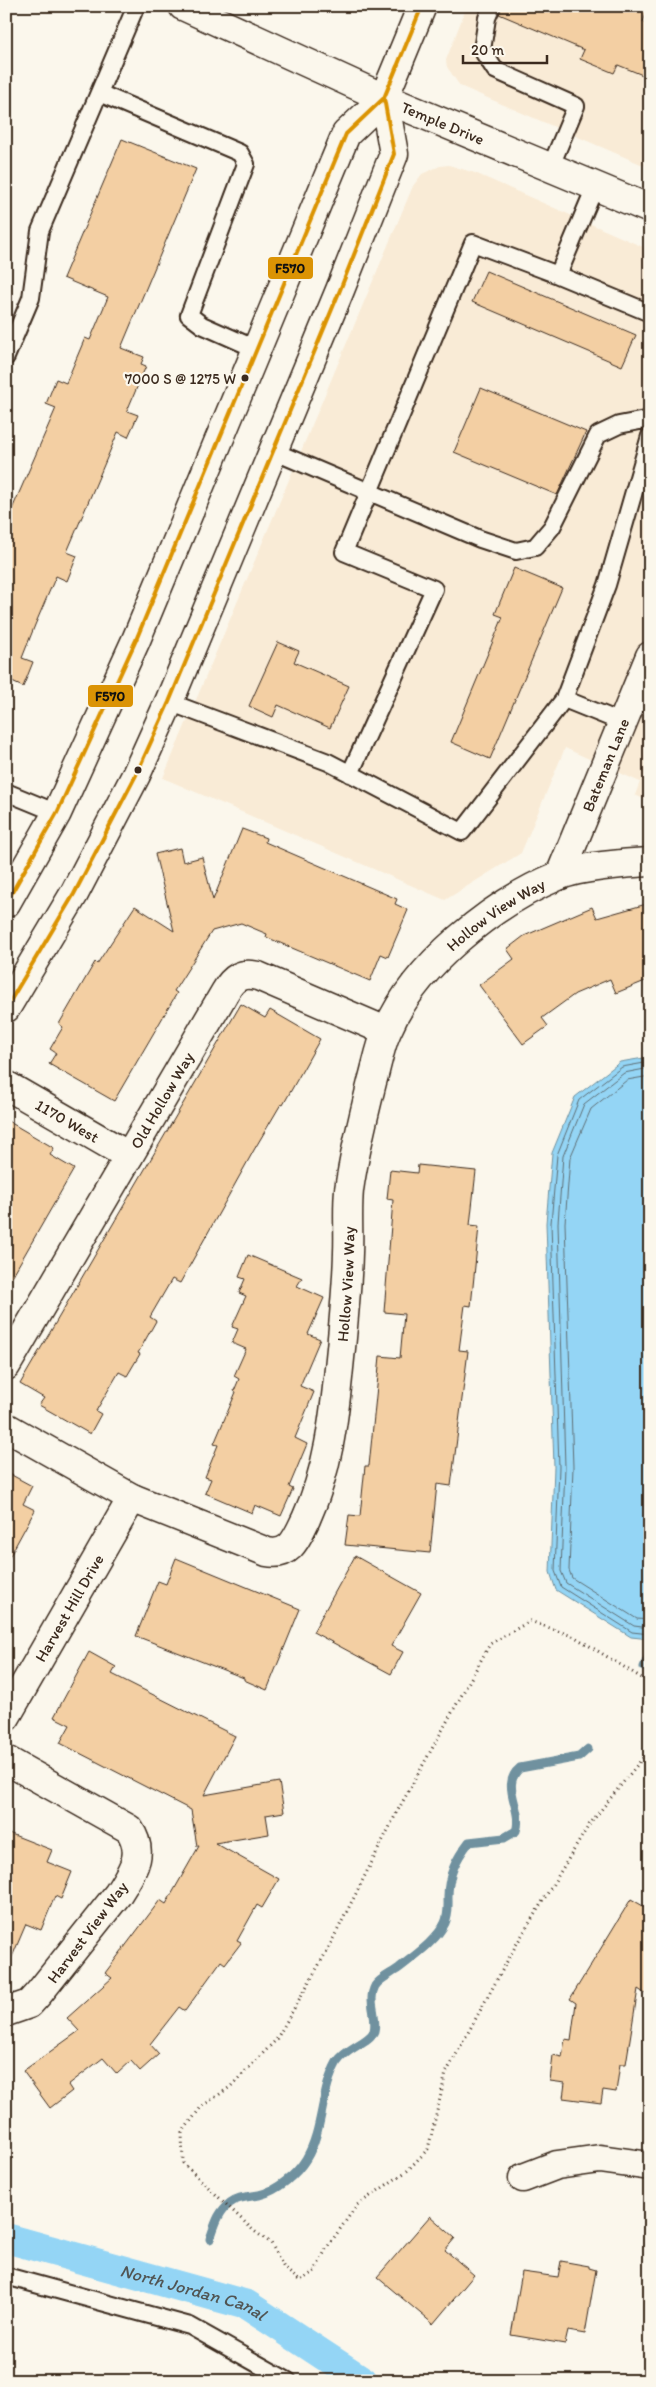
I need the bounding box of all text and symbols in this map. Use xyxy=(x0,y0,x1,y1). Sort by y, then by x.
scale bar xyxy=(463,32,547,64)
text: 20 m xyxy=(471,41,505,59)
street label: Temple Drive xyxy=(398,97,487,149)
line badge: F570 xyxy=(267,256,314,280)
text: F570 xyxy=(275,260,305,277)
place label: 7000 S @ 1275 W xyxy=(125,370,236,388)
marker: 7000 S @ 1275 W xyxy=(240,373,250,383)
line badge: F570 xyxy=(87,684,134,708)
text: F570 xyxy=(95,688,125,705)
street label: Bateman Lane xyxy=(578,716,633,815)
unlabelled marker xyxy=(133,765,143,775)
street label: Hollow View Way xyxy=(443,874,549,955)
street label: Old Hollow Way xyxy=(126,1048,198,1152)
street label: 1170 West xyxy=(32,1095,102,1147)
street label: Hollow View Way xyxy=(333,1226,358,1343)
street label: Harvest Hill Drive xyxy=(31,1551,108,1665)
street label: Harvest View Way xyxy=(43,1877,132,1987)
water label: North Jordan Canal xyxy=(118,2259,272,2327)

